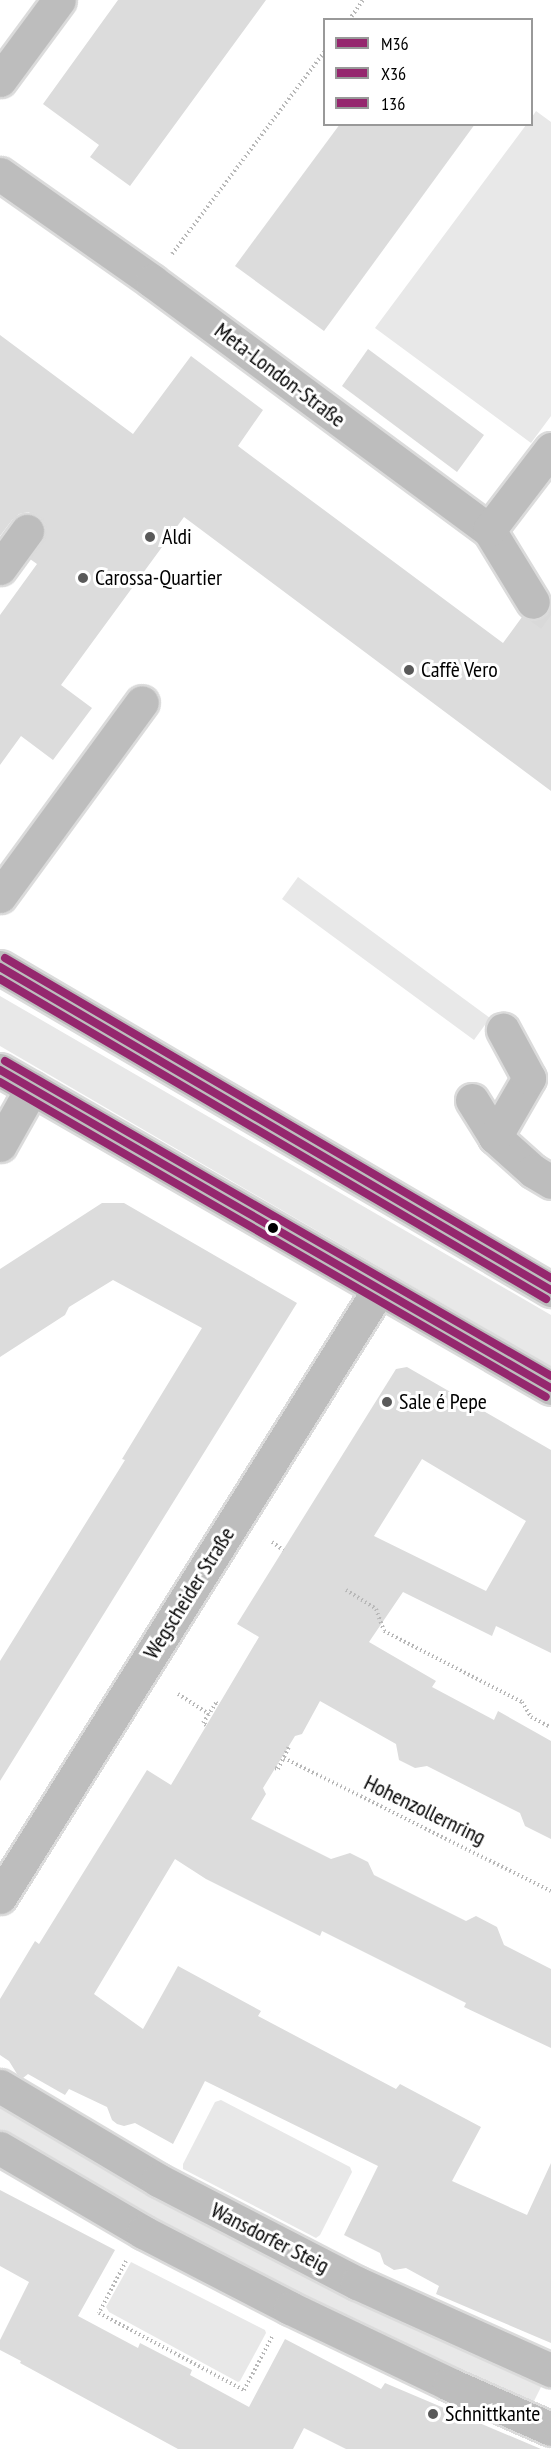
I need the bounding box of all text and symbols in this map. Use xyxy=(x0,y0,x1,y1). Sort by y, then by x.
legend xyxy=(323,18,533,126)
text: M36 xyxy=(381,32,409,55)
text: X36 xyxy=(381,62,406,85)
text: 136 xyxy=(381,92,405,115)
street label: Meta-London-Straße xyxy=(209,317,351,433)
place label: Aldi xyxy=(162,524,192,550)
marker: Aldi xyxy=(143,530,157,544)
place label: Carossa-Quartier xyxy=(95,565,222,591)
marker: Carossa-Quartier xyxy=(76,571,90,585)
place label: Caffè Vero xyxy=(421,657,498,683)
marker: Caffè Vero xyxy=(402,663,416,677)
unlabelled marker xyxy=(267,1222,279,1234)
place label: Sale é Pepe xyxy=(399,1389,487,1415)
marker: Sale é Pepe xyxy=(380,1395,394,1409)
street label: Wegscheider Straße xyxy=(138,1522,240,1664)
street label: Hohenzollernring xyxy=(360,1769,490,1851)
street label: Wansdorfer Steig xyxy=(207,2197,333,2279)
place label: Schnittkante xyxy=(445,2401,540,2427)
marker: Schnittkante xyxy=(426,2407,440,2421)

